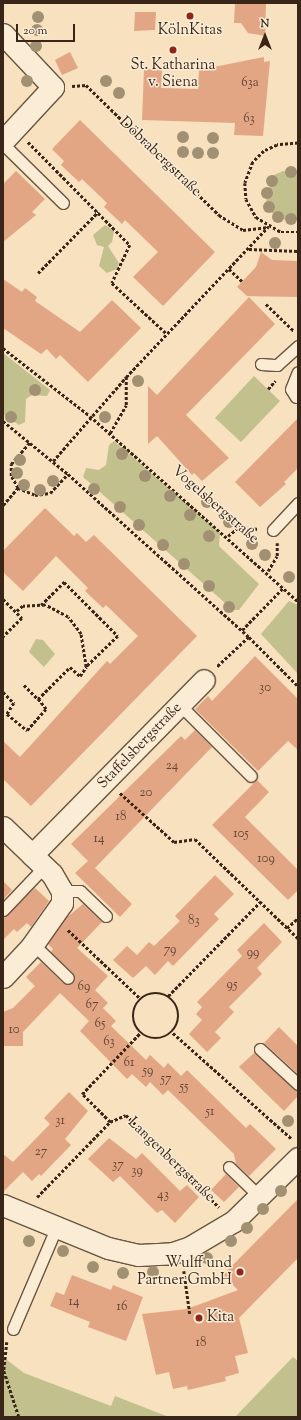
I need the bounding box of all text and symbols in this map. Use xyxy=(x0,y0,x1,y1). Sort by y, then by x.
marker: KölnKitas xyxy=(185,11,195,21)
scale bar xyxy=(18,16,77,42)
north arrow xyxy=(245,16,285,56)
text: N xyxy=(261,16,269,32)
text: 20 m xyxy=(23,22,47,40)
place label: KölnKitas xyxy=(158,22,222,40)
marker: St. Katharina v. Siena xyxy=(168,45,178,55)
place label: St. Katharina v. Siena xyxy=(131,56,215,91)
house number: 63a xyxy=(241,75,259,91)
house number: 63 xyxy=(243,111,255,127)
street label: Döbrabergstraße xyxy=(115,113,205,201)
street label: Vogelsbergstraße xyxy=(168,462,262,548)
house number: 30 xyxy=(259,680,271,696)
street label: Staffelsbergstraße xyxy=(94,699,186,793)
house number: 24 xyxy=(166,758,178,774)
house number: 20 xyxy=(140,785,152,801)
house number: 18 xyxy=(116,809,126,825)
house number: 105 xyxy=(233,826,249,842)
house number: 14 xyxy=(94,831,104,847)
house number: 109 xyxy=(257,851,275,867)
house number: 83 xyxy=(188,913,200,929)
house number: 79 xyxy=(164,942,176,958)
house number: 99 xyxy=(247,945,259,961)
house number: 95 xyxy=(227,977,237,993)
house number: 69 xyxy=(78,979,90,995)
house number: 67 xyxy=(86,997,98,1013)
house number: 65 xyxy=(95,1016,105,1032)
house number: 10 xyxy=(8,1022,20,1038)
house number: 63 xyxy=(103,1034,115,1050)
house number: 61 xyxy=(124,1055,134,1071)
house number: 59 xyxy=(143,1063,153,1079)
house number: 57 xyxy=(161,1071,171,1087)
house number: 55 xyxy=(179,1079,189,1095)
house number: 51 xyxy=(206,1104,214,1120)
house number: 31 xyxy=(55,1113,65,1129)
street label: Langenbergstraße xyxy=(124,1114,218,1206)
house number: 27 xyxy=(35,1144,47,1160)
house number: 37 xyxy=(112,1157,124,1173)
house number: 39 xyxy=(131,1163,143,1179)
house number: 43 xyxy=(157,1187,169,1203)
place label: Wulff und Partner GmbH xyxy=(137,1254,232,1289)
marker: Wulff und Partner GmbH xyxy=(235,1267,245,1277)
house number: 14 xyxy=(69,1294,79,1310)
house number: 16 xyxy=(117,1299,127,1315)
place label: Kita xyxy=(207,1309,234,1327)
marker: Kita xyxy=(194,1313,204,1323)
house number: 18 xyxy=(196,1335,206,1351)

